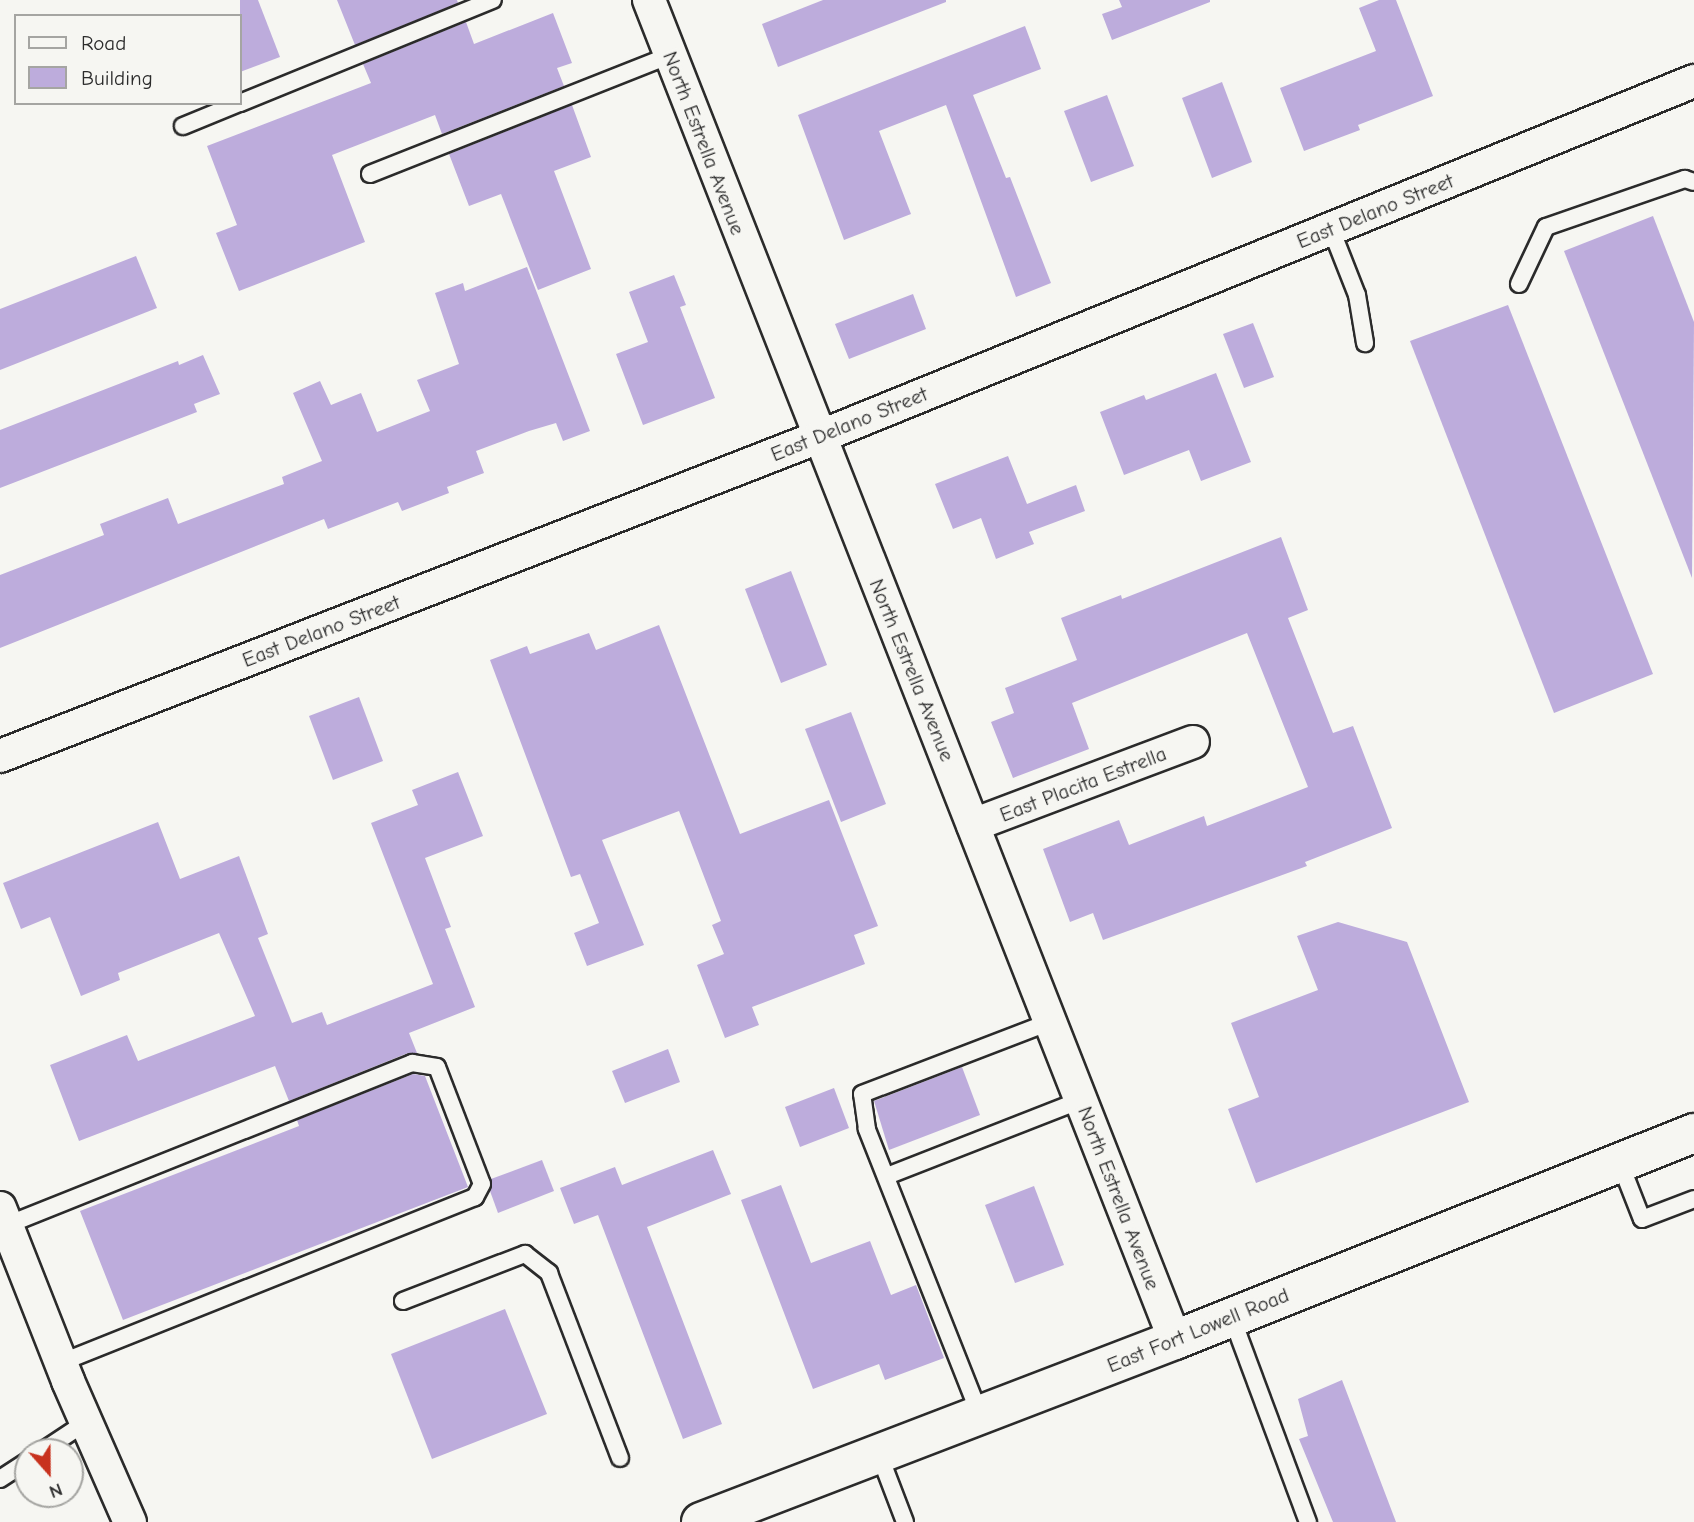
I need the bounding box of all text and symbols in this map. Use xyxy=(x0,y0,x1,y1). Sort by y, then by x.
legend xyxy=(14,14,242,105)
text: Road xyxy=(81,31,126,55)
street label: North Estrella Avenue xyxy=(657,48,751,238)
text: Building xyxy=(81,66,153,90)
street label: East Delano Street xyxy=(1293,168,1457,254)
street label: East Delano Street xyxy=(767,381,931,467)
street label: North Estrella Avenue xyxy=(864,575,960,765)
street label: East Delano Street xyxy=(239,589,403,673)
street label: East Placita Estrella xyxy=(996,741,1170,827)
street label: North Estrella Avenue xyxy=(1072,1103,1166,1293)
street label: East Fort Lowell Road xyxy=(1103,1282,1293,1378)
north arrow xyxy=(14,1438,84,1508)
text: N xyxy=(46,1478,66,1503)

